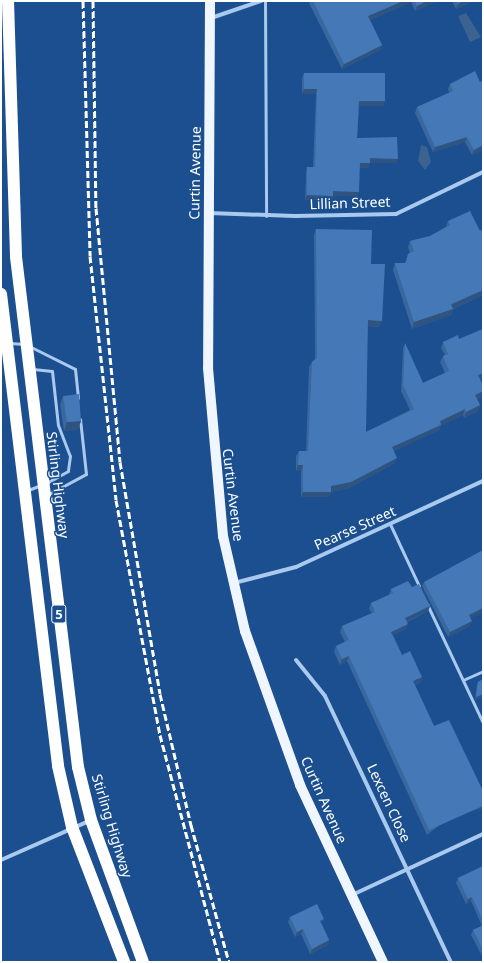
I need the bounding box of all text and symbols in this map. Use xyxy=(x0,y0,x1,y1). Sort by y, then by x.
street label: Curtin Avenue xyxy=(186,126,204,220)
street label: Lillian Street xyxy=(309,193,391,213)
street label: Stirling Highway xyxy=(43,431,73,539)
street label: Curtin Avenue xyxy=(219,448,247,542)
street label: Pearse Street xyxy=(312,503,398,553)
road number: 5 xyxy=(51,603,67,625)
street label: Curtin Avenue xyxy=(297,754,351,846)
street label: Lexcen Close xyxy=(364,761,414,845)
street label: Stirling Highway xyxy=(88,772,136,880)

